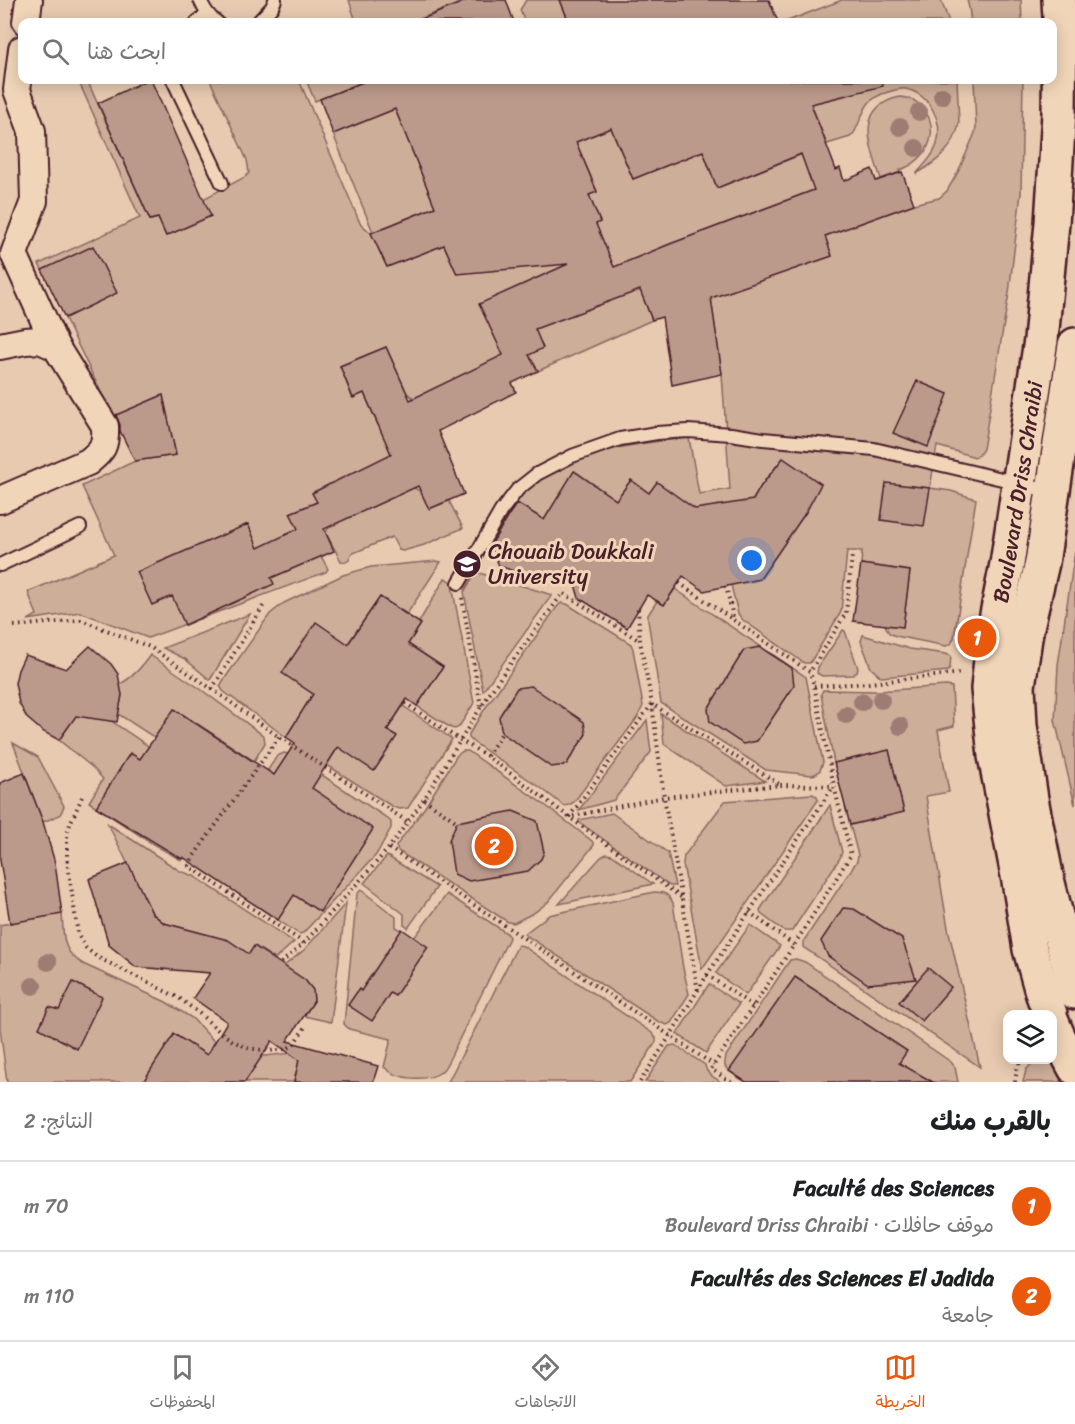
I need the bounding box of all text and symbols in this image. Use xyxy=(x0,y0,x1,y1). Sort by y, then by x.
search box xyxy=(18,18,1057,84)
text: ابحث هنا xyxy=(87,32,166,71)
icon: search xyxy=(39,35,72,68)
street label: Boulevard Driss Chraibi xyxy=(981,377,1055,606)
place label: Chouaib Doukkali University xyxy=(488,532,655,596)
your location xyxy=(737,546,766,575)
school or university icon: Chouaib Doukkali University xyxy=(451,548,483,580)
pin: 1 xyxy=(958,616,996,660)
pin: 2 xyxy=(474,824,514,868)
map controls xyxy=(1003,1010,1057,1064)
button: layers xyxy=(1003,1010,1057,1064)
text: بالقرب منك xyxy=(930,1098,1051,1144)
text: النتائج: 2 xyxy=(24,1104,93,1139)
text: Faculté des Sciences xyxy=(793,1169,994,1208)
text: 70 m xyxy=(24,1189,69,1224)
text: 1 xyxy=(1027,1189,1036,1224)
text: موقف حافلات · Boulevard Driss Chraibi xyxy=(665,1208,994,1243)
text: Facultés des Sciences El Jadida xyxy=(691,1259,994,1298)
text: 110 m xyxy=(24,1279,74,1314)
text: 2 xyxy=(1026,1279,1037,1314)
text: جامعة xyxy=(942,1298,994,1333)
tab: المحفوظات xyxy=(150,1351,215,1416)
tab: الاتجاهات xyxy=(515,1351,576,1416)
tab: الخريطة xyxy=(876,1351,925,1416)

